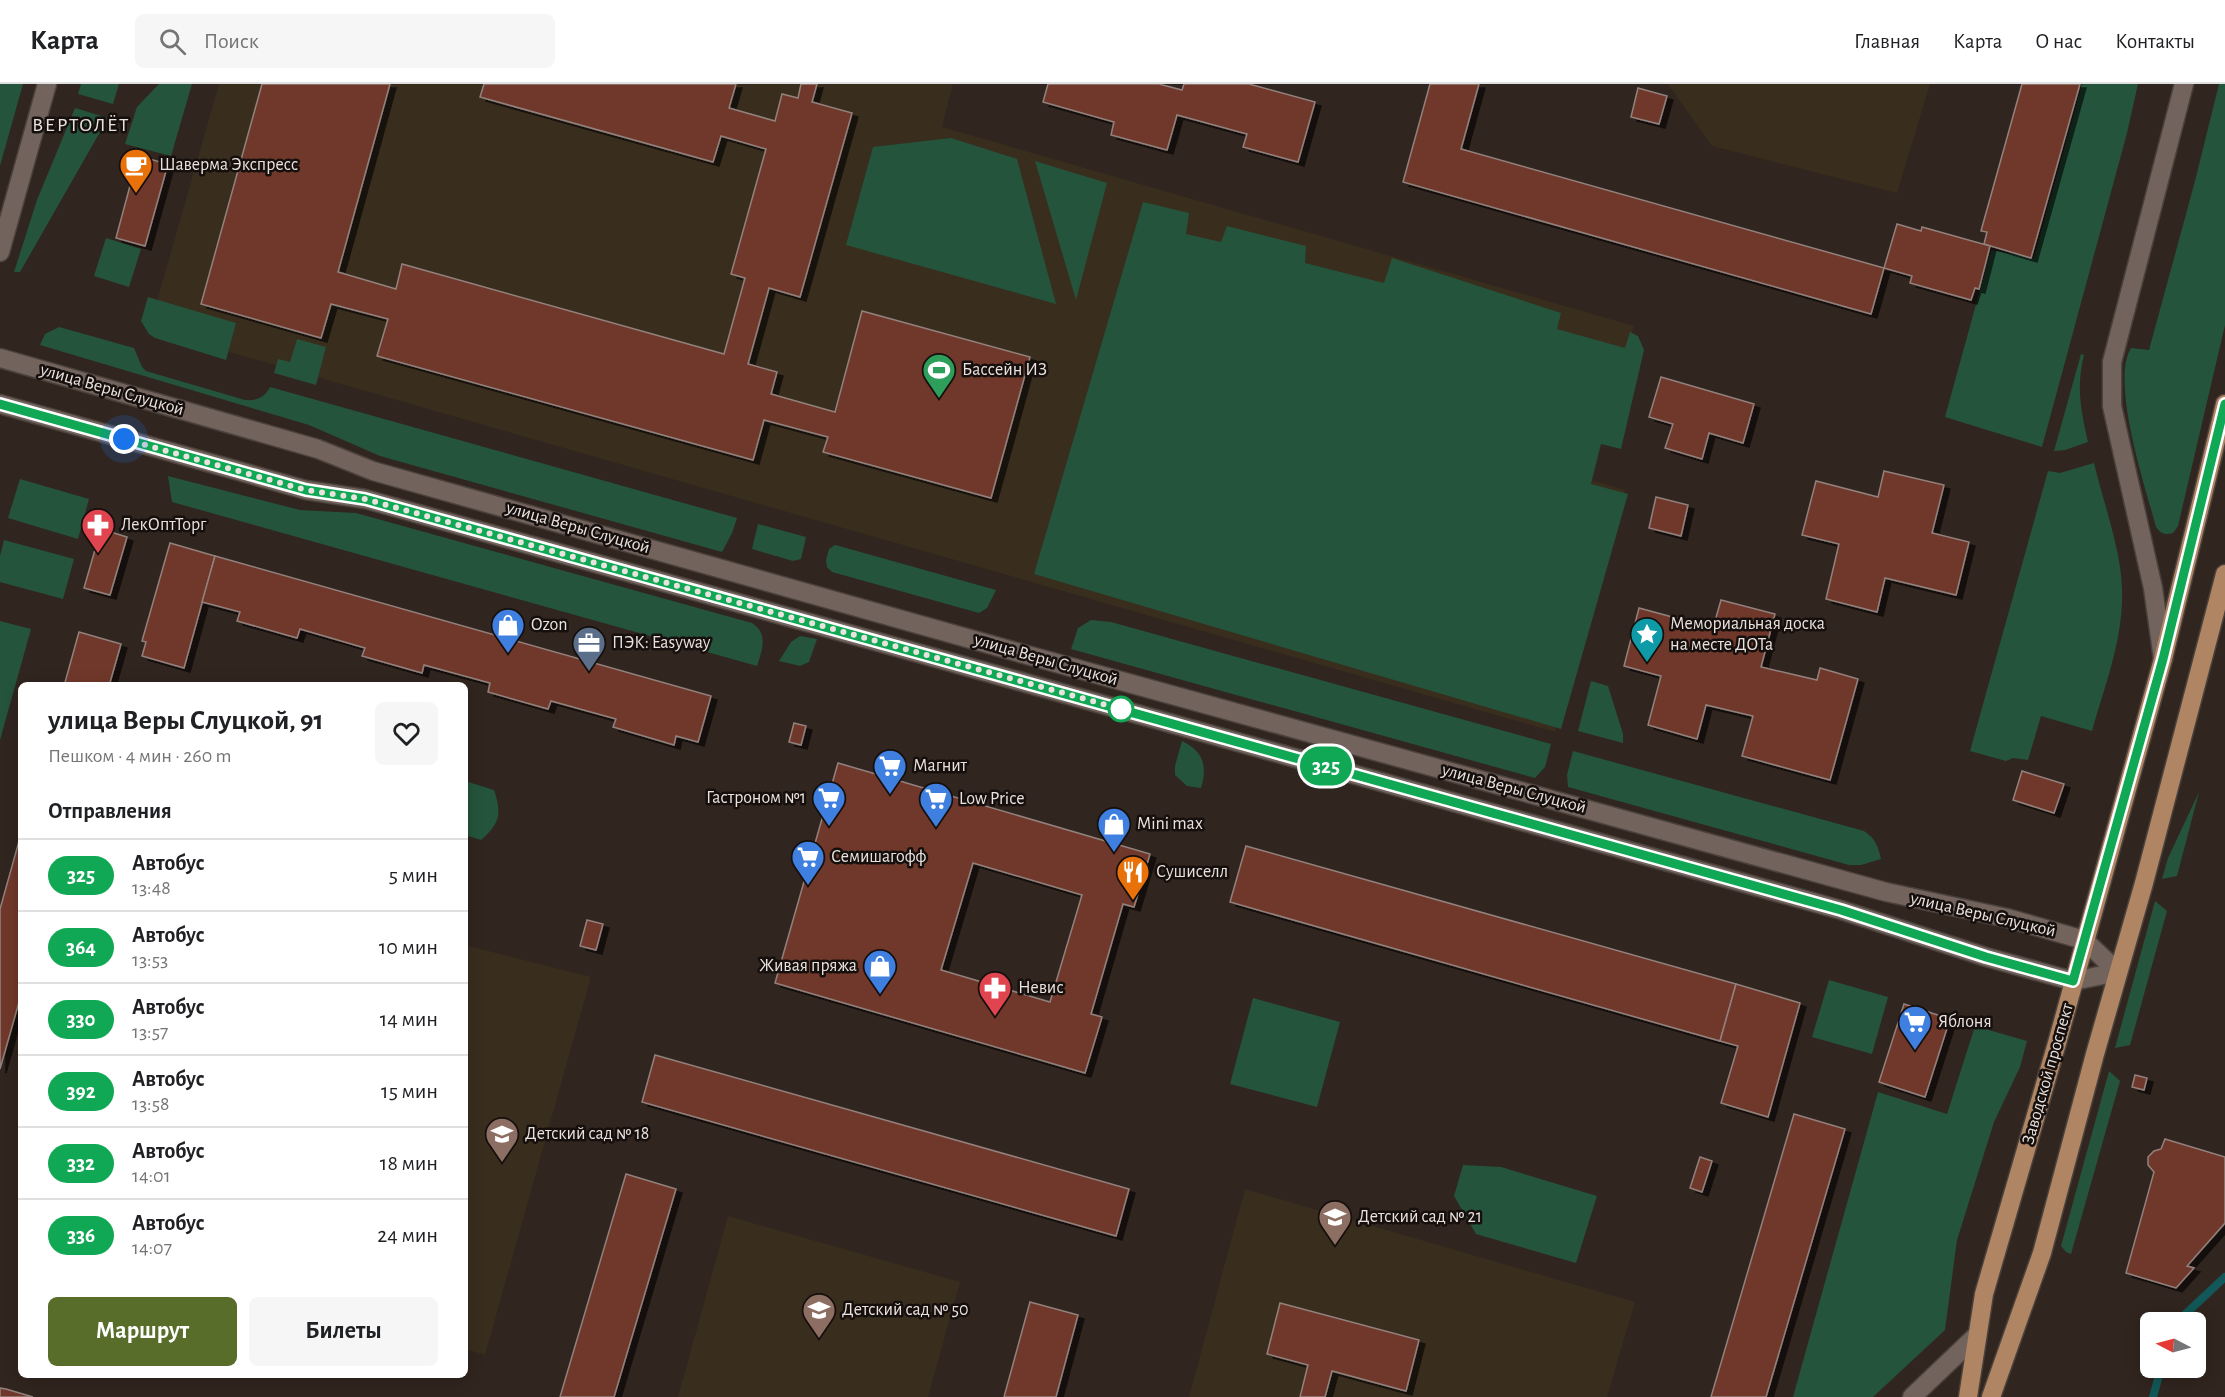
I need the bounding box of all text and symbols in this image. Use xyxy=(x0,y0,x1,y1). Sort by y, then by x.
search box xyxy=(135,14,555,68)
icon: search xyxy=(156,25,189,58)
text: Карта xyxy=(30,27,99,55)
text: Поиск xyxy=(204,30,259,52)
text: Главная xyxy=(1854,31,1920,52)
text: Карта xyxy=(1953,31,2002,52)
text: О нас xyxy=(2035,31,2082,52)
text: Контакты xyxy=(2115,31,2195,52)
district label: ВЕРТОЛЁТ xyxy=(32,115,130,135)
cafe icon: Шаверма Экспресс xyxy=(118,147,154,194)
place label: Шаверма Экспресс xyxy=(159,156,298,174)
sports icon: Бассейн ИЗ xyxy=(921,352,957,399)
street label: улица Веры Слуцкой xyxy=(37,361,186,419)
place label: Бассейн ИЗ xyxy=(962,361,1047,379)
your location xyxy=(109,424,139,454)
street label: улица Веры Слуцкой xyxy=(503,499,652,557)
pharmacy icon: ЛекОптТорг xyxy=(80,507,116,554)
place label: ЛекОптТорг xyxy=(121,516,207,534)
shop icon: Ozon xyxy=(490,607,526,654)
place label: Мемориальная доска на месте ДОТа xyxy=(1670,615,1825,654)
place label: Ozon xyxy=(531,616,568,634)
place icon: Мемориальная доска на месте ДОТа xyxy=(1629,616,1665,663)
office icon: ПЭК: Easyway xyxy=(571,625,607,672)
street label: улица Веры Слуцкой xyxy=(971,631,1120,689)
place label: ПЭК: Easyway xyxy=(612,634,711,652)
unlabelled marker xyxy=(1108,696,1134,722)
button: heart xyxy=(375,702,438,765)
text: улица Веры Слуцкой, 91 xyxy=(48,707,324,735)
text: Пешком · 4 мин · 260 m xyxy=(48,746,232,766)
line badge: 325 xyxy=(1292,746,1360,786)
supermarket icon: Магнит xyxy=(872,748,908,795)
text: 325 xyxy=(1312,756,1340,777)
place label: Магнит xyxy=(913,757,968,775)
street label: улица Веры Слуцкой xyxy=(1439,761,1588,817)
supermarket icon: Гастроном №1 xyxy=(811,780,847,827)
supermarket icon: Low Price xyxy=(918,781,954,828)
place label: Гастроном №1 xyxy=(706,789,806,807)
place label: Low Price xyxy=(959,790,1024,808)
text: Отправления xyxy=(48,800,172,822)
shop icon: Mini max xyxy=(1096,806,1132,853)
place label: Mini max xyxy=(1137,815,1203,833)
supermarket icon: Семишагофф xyxy=(790,839,826,886)
place label: Семишагофф xyxy=(831,848,927,866)
text: Автобус xyxy=(132,852,205,874)
restaurant icon: Сушиселл xyxy=(1115,854,1151,901)
place label: Сушиселл xyxy=(1156,863,1228,881)
text: 5 мин xyxy=(389,864,438,886)
text: 325 xyxy=(67,865,95,886)
text: 13:48 xyxy=(132,878,171,898)
street label: улица Веры Слуцкой xyxy=(1908,889,2057,940)
text: Автобус xyxy=(132,924,205,946)
text: 10 мин xyxy=(379,936,438,958)
text: 364 xyxy=(66,937,96,958)
shop icon: Живая пряжа xyxy=(862,948,898,995)
text: 13:53 xyxy=(132,950,168,970)
place label: Живая пряжа xyxy=(759,957,857,975)
pharmacy icon: Невис xyxy=(977,970,1013,1017)
place label: Невис xyxy=(1018,979,1064,997)
text: Автобус xyxy=(132,996,205,1018)
street label: Заводской проспект xyxy=(2019,1001,2077,1147)
supermarket icon: Яблоня xyxy=(1897,1004,1933,1051)
text: 14 мин xyxy=(380,1008,438,1030)
text: 330 xyxy=(66,1009,96,1030)
place label: Яблоня xyxy=(1938,1012,1992,1031)
text: 13:57 xyxy=(132,1022,168,1042)
text: Автобус xyxy=(132,1068,205,1090)
text: 15 мин xyxy=(381,1080,438,1102)
text: 392 xyxy=(66,1081,96,1102)
text: 13:58 xyxy=(132,1094,170,1114)
school or university icon: Детский сад № 18 xyxy=(484,1116,520,1163)
place label: Детский сад № 18 xyxy=(525,1125,649,1143)
text: Автобус xyxy=(132,1140,205,1162)
text: 18 мин xyxy=(380,1152,438,1174)
text: 332 xyxy=(67,1153,95,1174)
text: 14:01 xyxy=(132,1166,171,1186)
school or university icon: Детский сад № 21 xyxy=(1317,1199,1353,1246)
place label: Детский сад № 21 xyxy=(1358,1208,1482,1226)
text: Автобус xyxy=(132,1212,205,1234)
text: 24 мин xyxy=(377,1224,438,1246)
text: 336 xyxy=(67,1225,95,1246)
text: 14:07 xyxy=(132,1238,172,1258)
school or university icon: Детский сад № 50 xyxy=(801,1292,837,1339)
button: Маршрут xyxy=(48,1297,237,1366)
button: Билеты xyxy=(249,1297,438,1366)
place label: Детский сад № 50 xyxy=(842,1301,969,1319)
north arrow xyxy=(2140,1312,2206,1378)
map controls xyxy=(2140,1312,2206,1378)

